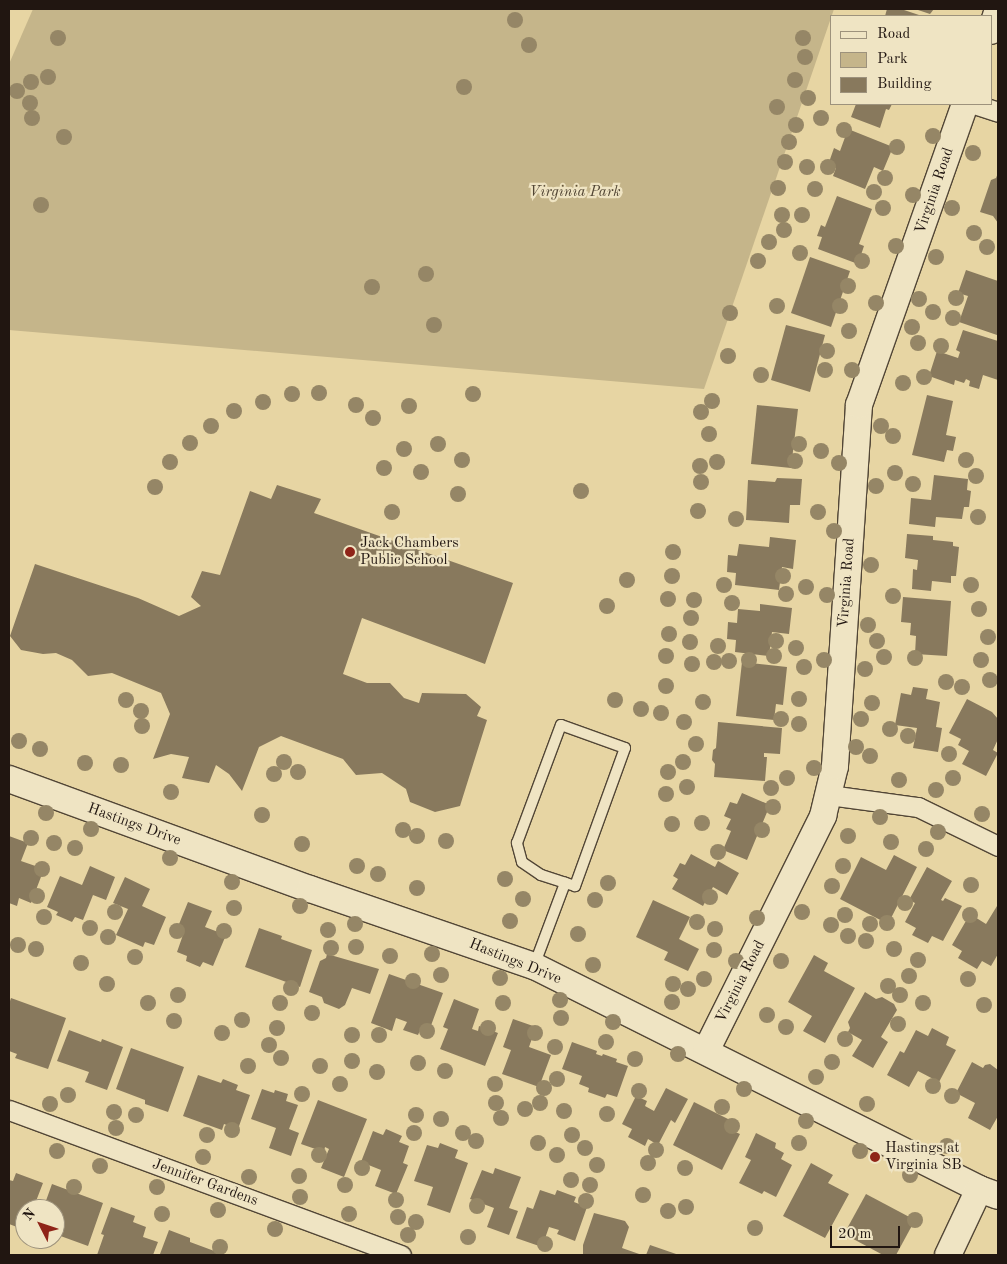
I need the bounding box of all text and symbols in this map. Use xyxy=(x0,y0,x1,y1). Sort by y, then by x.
legend xyxy=(830,15,992,105)
text: Road xyxy=(877,27,910,42)
text: Park xyxy=(877,52,908,67)
text: Building xyxy=(877,77,932,92)
street label: Virginia Road xyxy=(912,145,958,237)
park label: Virginia Park xyxy=(529,184,621,202)
place label: Jack Chambers Public School xyxy=(360,534,459,569)
street label: Virginia Road xyxy=(835,537,859,629)
marker: Jack Chambers Public School xyxy=(344,546,356,558)
street label: Hastings Drive xyxy=(85,800,183,850)
street label: Hastings Drive xyxy=(466,935,564,989)
street label: Virginia Road xyxy=(712,938,770,1026)
place label: Hastings at Virginia SB xyxy=(885,1139,962,1174)
marker: Hastings at Virginia SB xyxy=(869,1151,881,1163)
street label: Jennifer Gardens xyxy=(150,1156,260,1210)
north arrow xyxy=(15,1199,65,1249)
text: N xyxy=(21,1206,38,1223)
scale bar xyxy=(832,1216,902,1248)
text: 20 m xyxy=(838,1227,872,1242)

